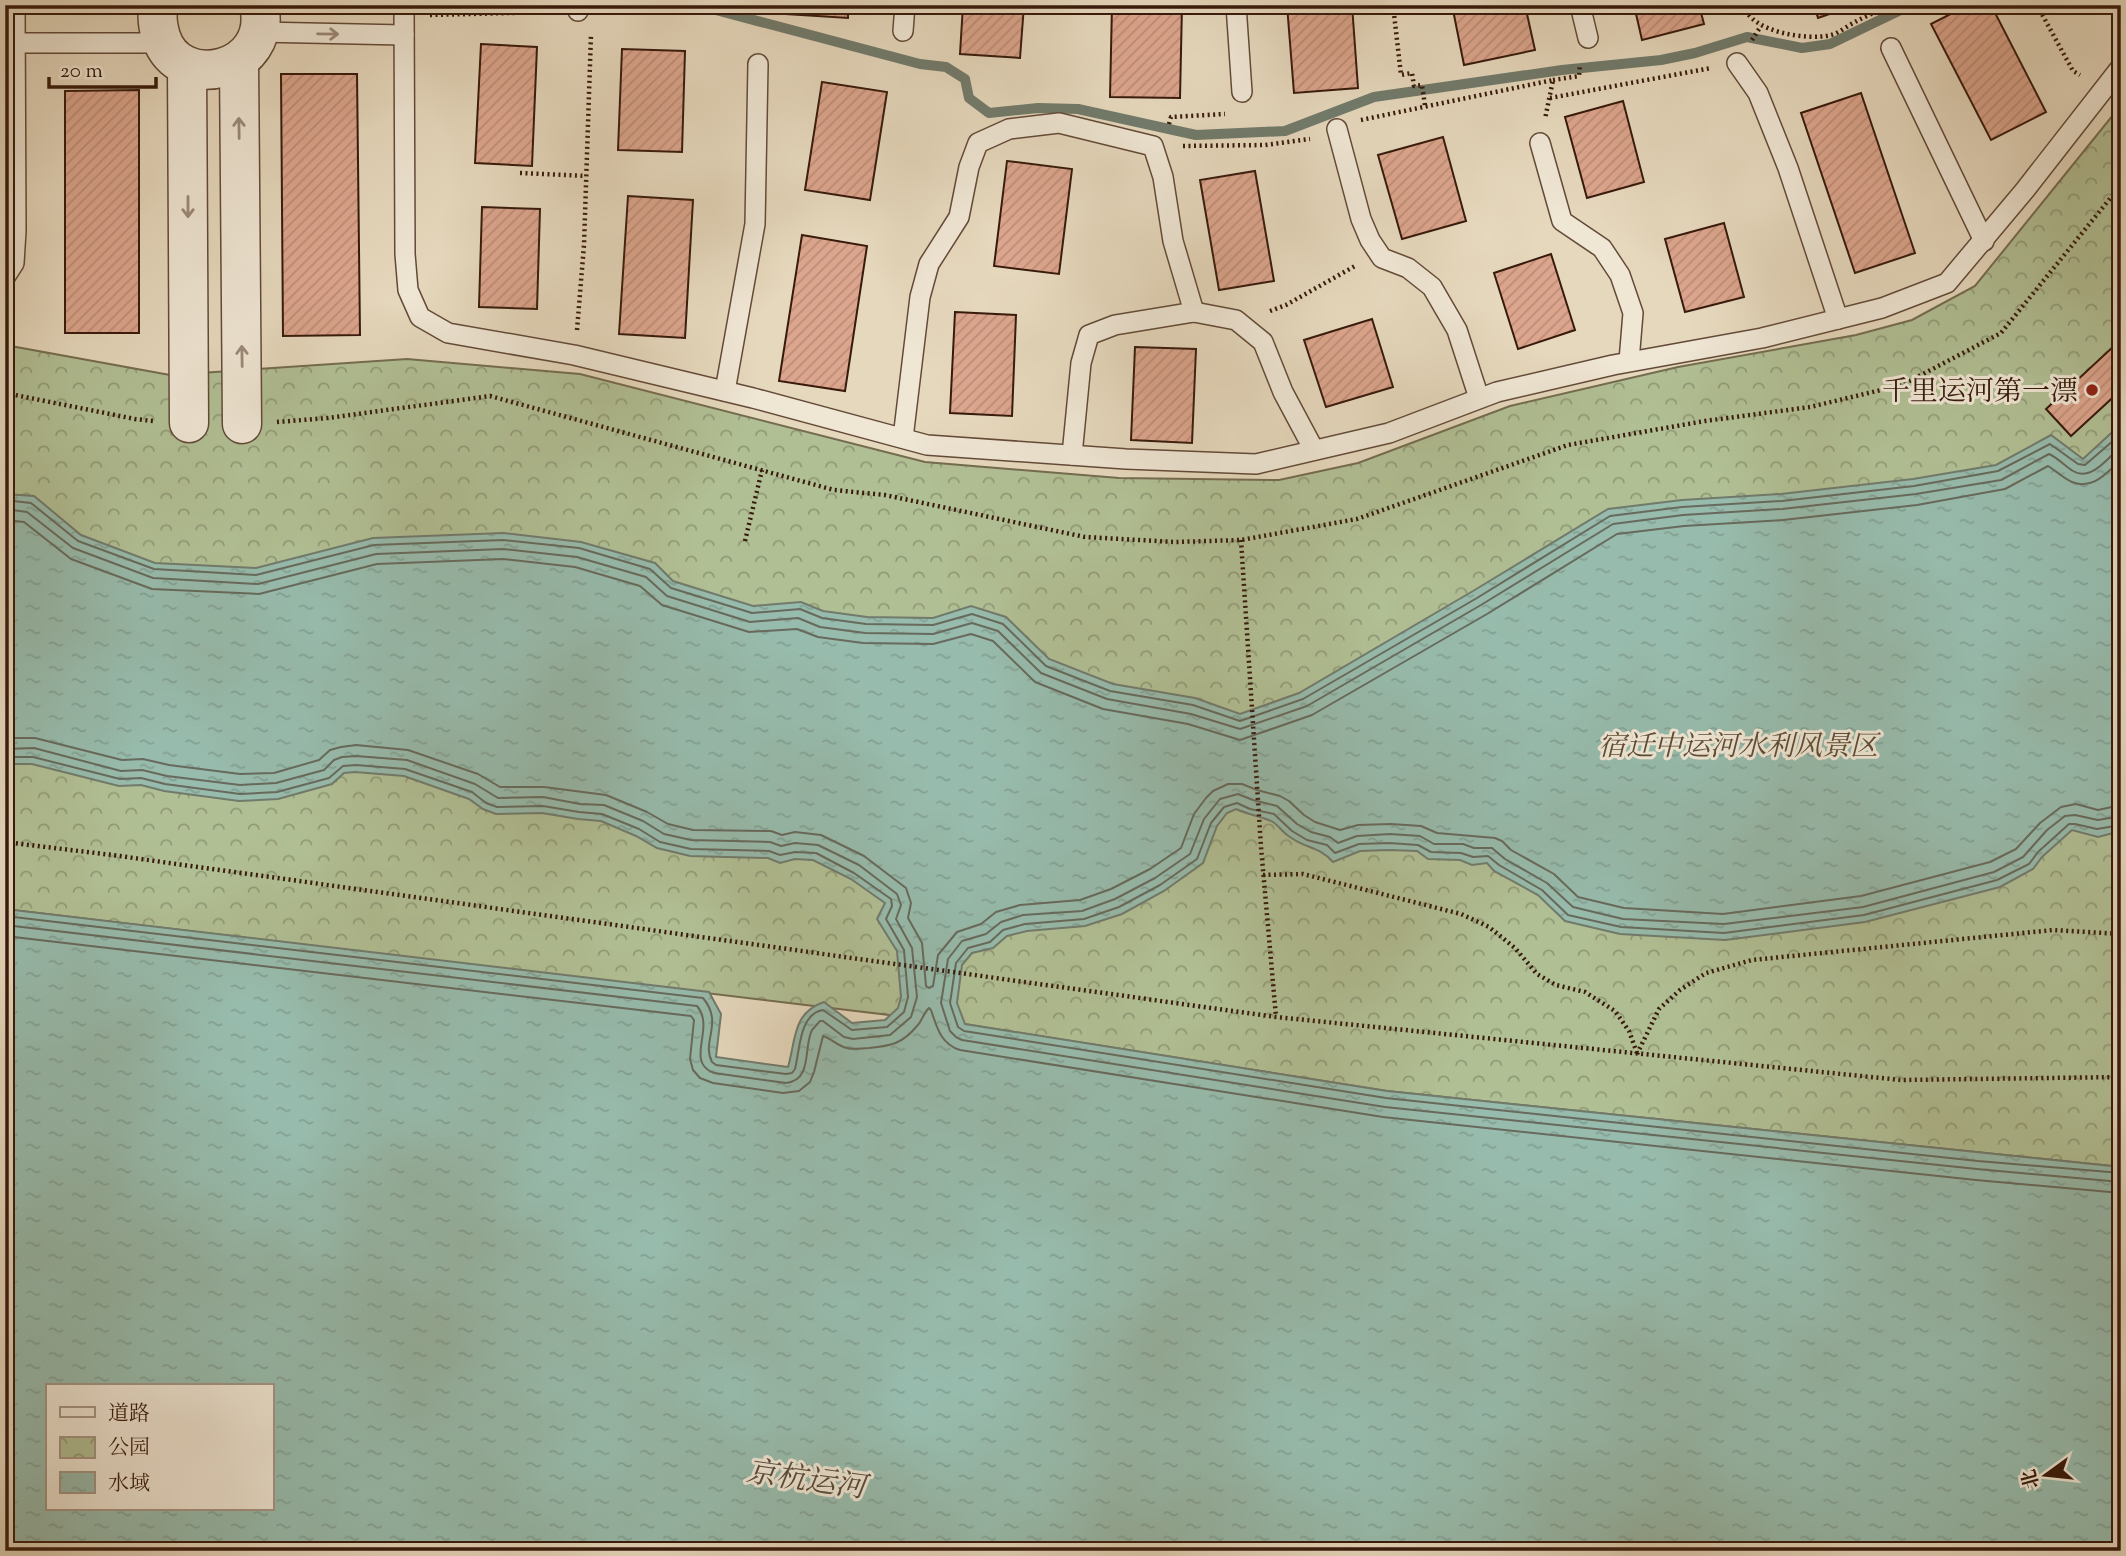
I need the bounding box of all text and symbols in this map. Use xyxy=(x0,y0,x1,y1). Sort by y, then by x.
one-way arrow xyxy=(316,27,339,40)
scale bar xyxy=(49,46,156,90)
text: 20 m xyxy=(60,57,103,87)
one-way arrow xyxy=(233,117,246,140)
one-way arrow xyxy=(181,196,195,219)
one-way arrow xyxy=(235,344,248,367)
place label: 千里运河第一漂 xyxy=(1882,373,2078,413)
marker: 千里运河第一漂 xyxy=(2084,382,2100,398)
park label: 宿迁中运河水利风景区 xyxy=(1598,728,1881,768)
legend xyxy=(46,1384,273,1510)
text: 道路 xyxy=(108,1400,150,1430)
text: 公园 xyxy=(108,1434,150,1464)
north arrow xyxy=(2010,1440,2080,1510)
water label: 京杭运河 xyxy=(743,1452,873,1512)
text: 北 xyxy=(2016,1466,2047,1491)
text: 水域 xyxy=(108,1470,150,1500)

